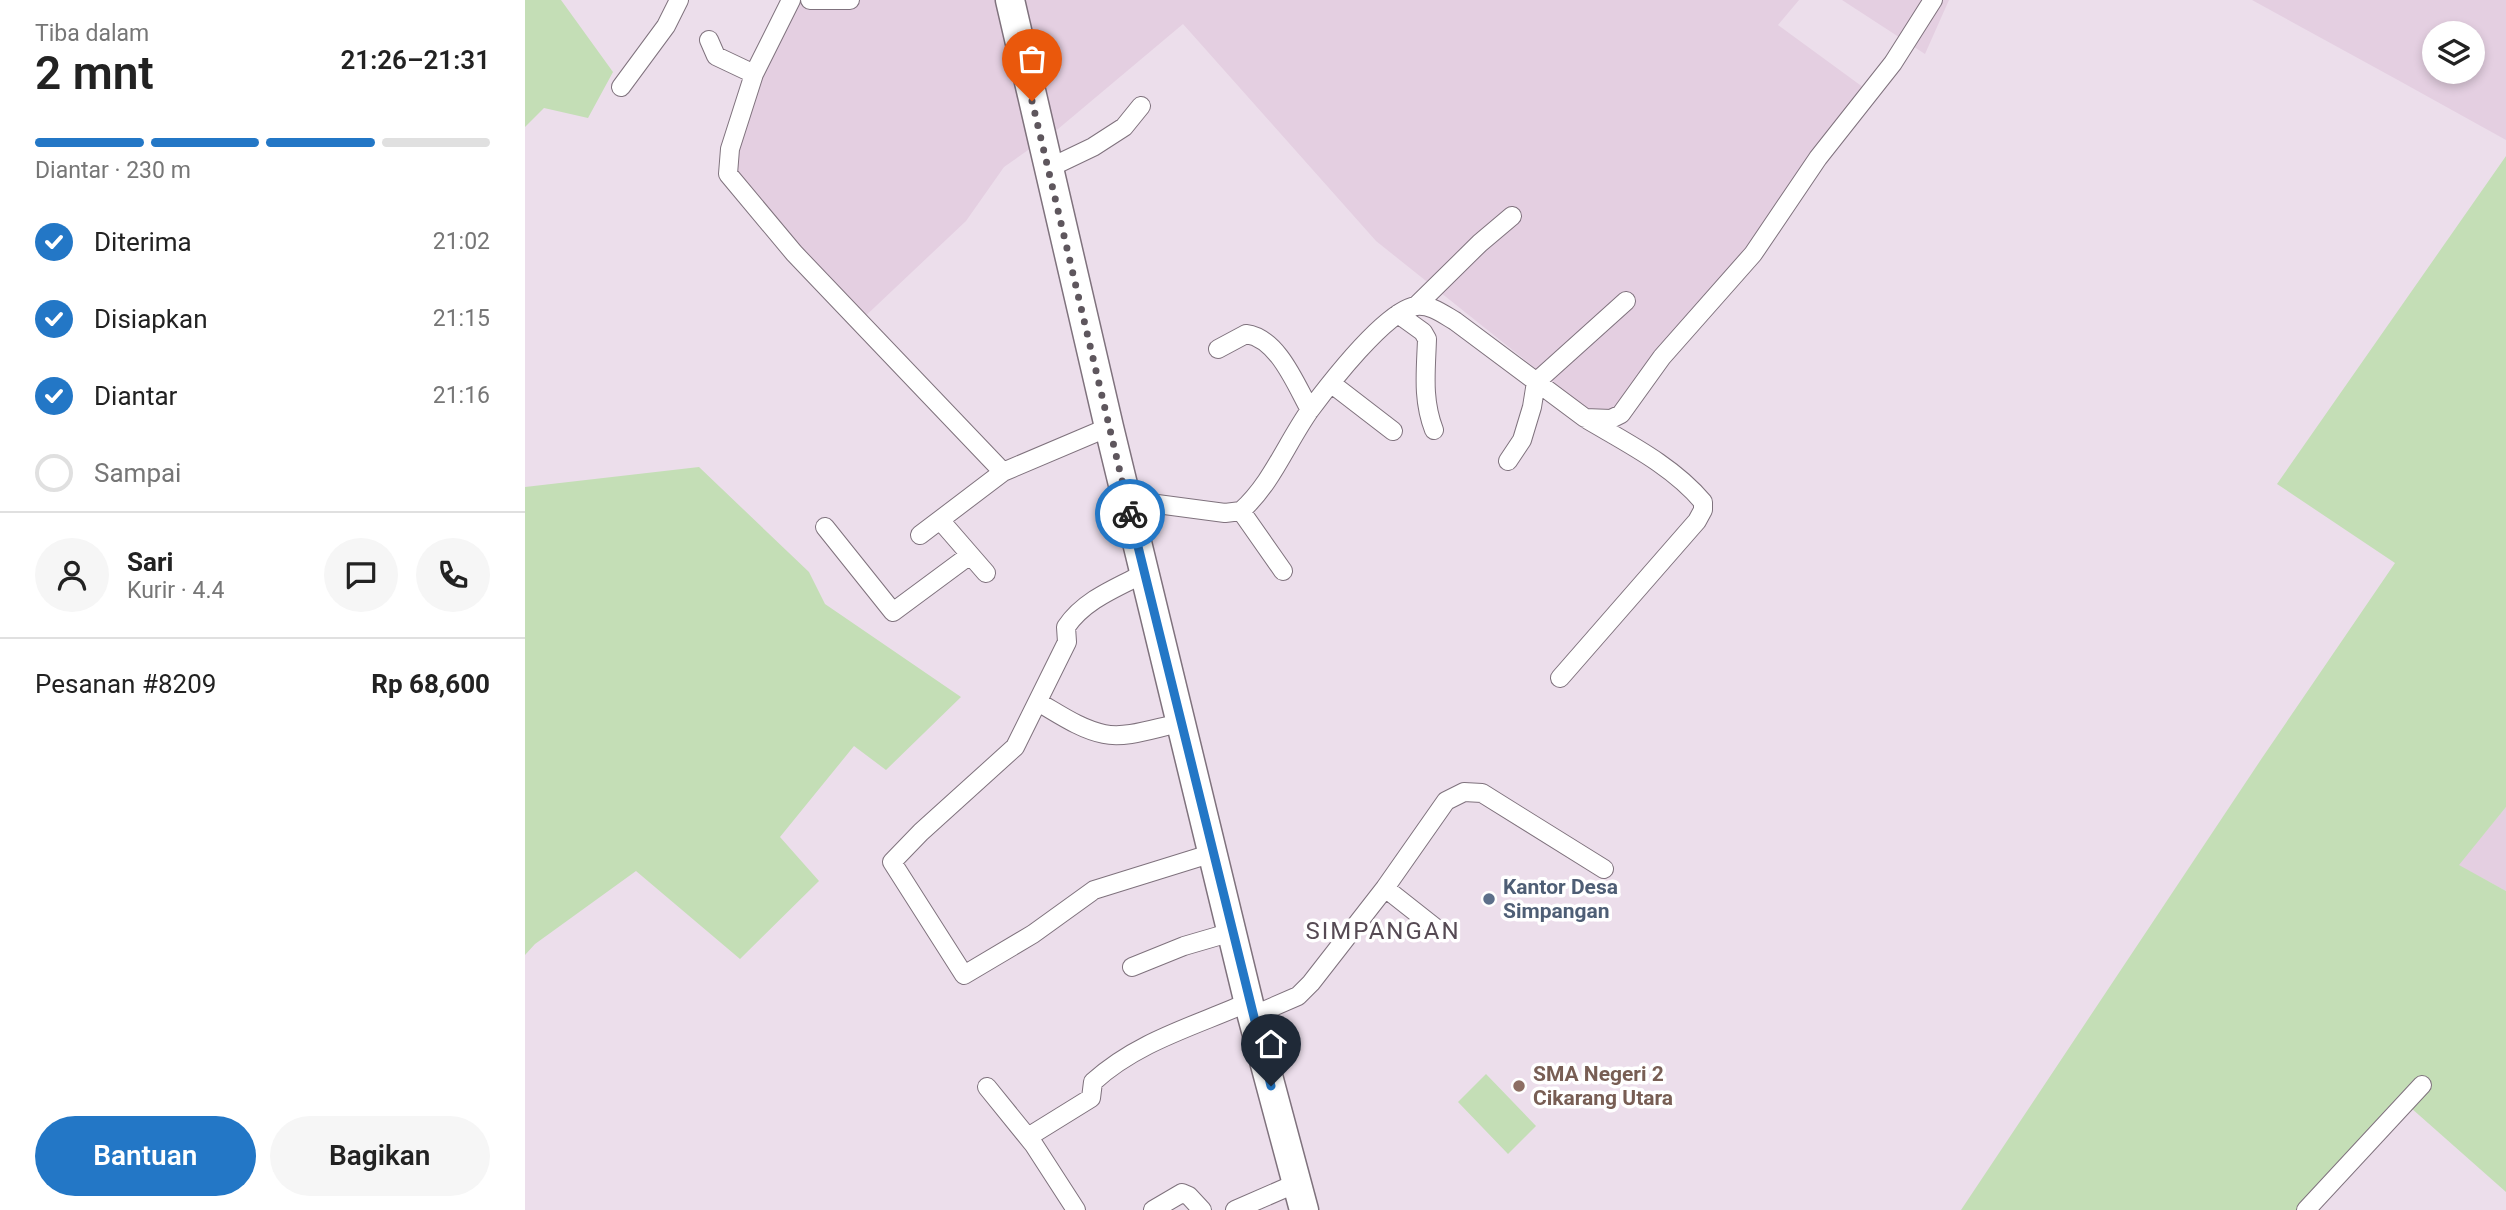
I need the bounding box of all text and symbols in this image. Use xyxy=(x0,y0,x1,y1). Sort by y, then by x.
text: Tiba dalam xyxy=(35,20,149,47)
map controls xyxy=(2422,21,2485,84)
button: layers xyxy=(2422,21,2485,84)
pin xyxy=(1002,29,1062,101)
icon: bag xyxy=(1013,40,1051,78)
text: 21:26–21:31 xyxy=(340,45,490,75)
text: 2 mnt xyxy=(35,46,154,100)
text: Diantar · 230 m xyxy=(35,157,191,184)
icon: check xyxy=(35,223,73,261)
text: Diterima xyxy=(94,227,192,257)
text: 21:02 xyxy=(433,228,490,255)
icon: check xyxy=(35,300,73,338)
text: Disiapkan xyxy=(94,304,208,334)
text: 21:15 xyxy=(433,305,490,332)
icon: check xyxy=(35,377,73,415)
text: Diantar xyxy=(94,381,177,411)
text: 21:16 xyxy=(433,382,490,409)
text: Sampai xyxy=(94,458,181,488)
courier xyxy=(1095,479,1165,549)
icon: bike xyxy=(1111,495,1149,533)
button: person xyxy=(35,538,109,612)
button: chat xyxy=(324,538,398,612)
button: phone xyxy=(416,538,490,612)
text: Sari xyxy=(127,547,173,577)
text: Kurir · 4.4 xyxy=(127,577,224,604)
text: Pesanan #8209 xyxy=(35,669,216,699)
text: Rp 68,600 xyxy=(371,669,490,699)
place label: Kantor Desa Simpangan xyxy=(1503,875,1618,923)
marker: Kantor Desa Simpangan xyxy=(1481,891,1497,907)
district label: SIMPANGAN xyxy=(1305,917,1461,945)
pin xyxy=(1241,1014,1301,1086)
icon: home xyxy=(1252,1025,1290,1063)
place label: SMA Negeri 2 Cikarang Utara xyxy=(1533,1062,1673,1110)
marker: SMA Negeri 2 Cikarang Utara xyxy=(1511,1078,1527,1094)
button: Bantuan xyxy=(35,1116,256,1196)
button: Bagikan xyxy=(270,1116,490,1196)

